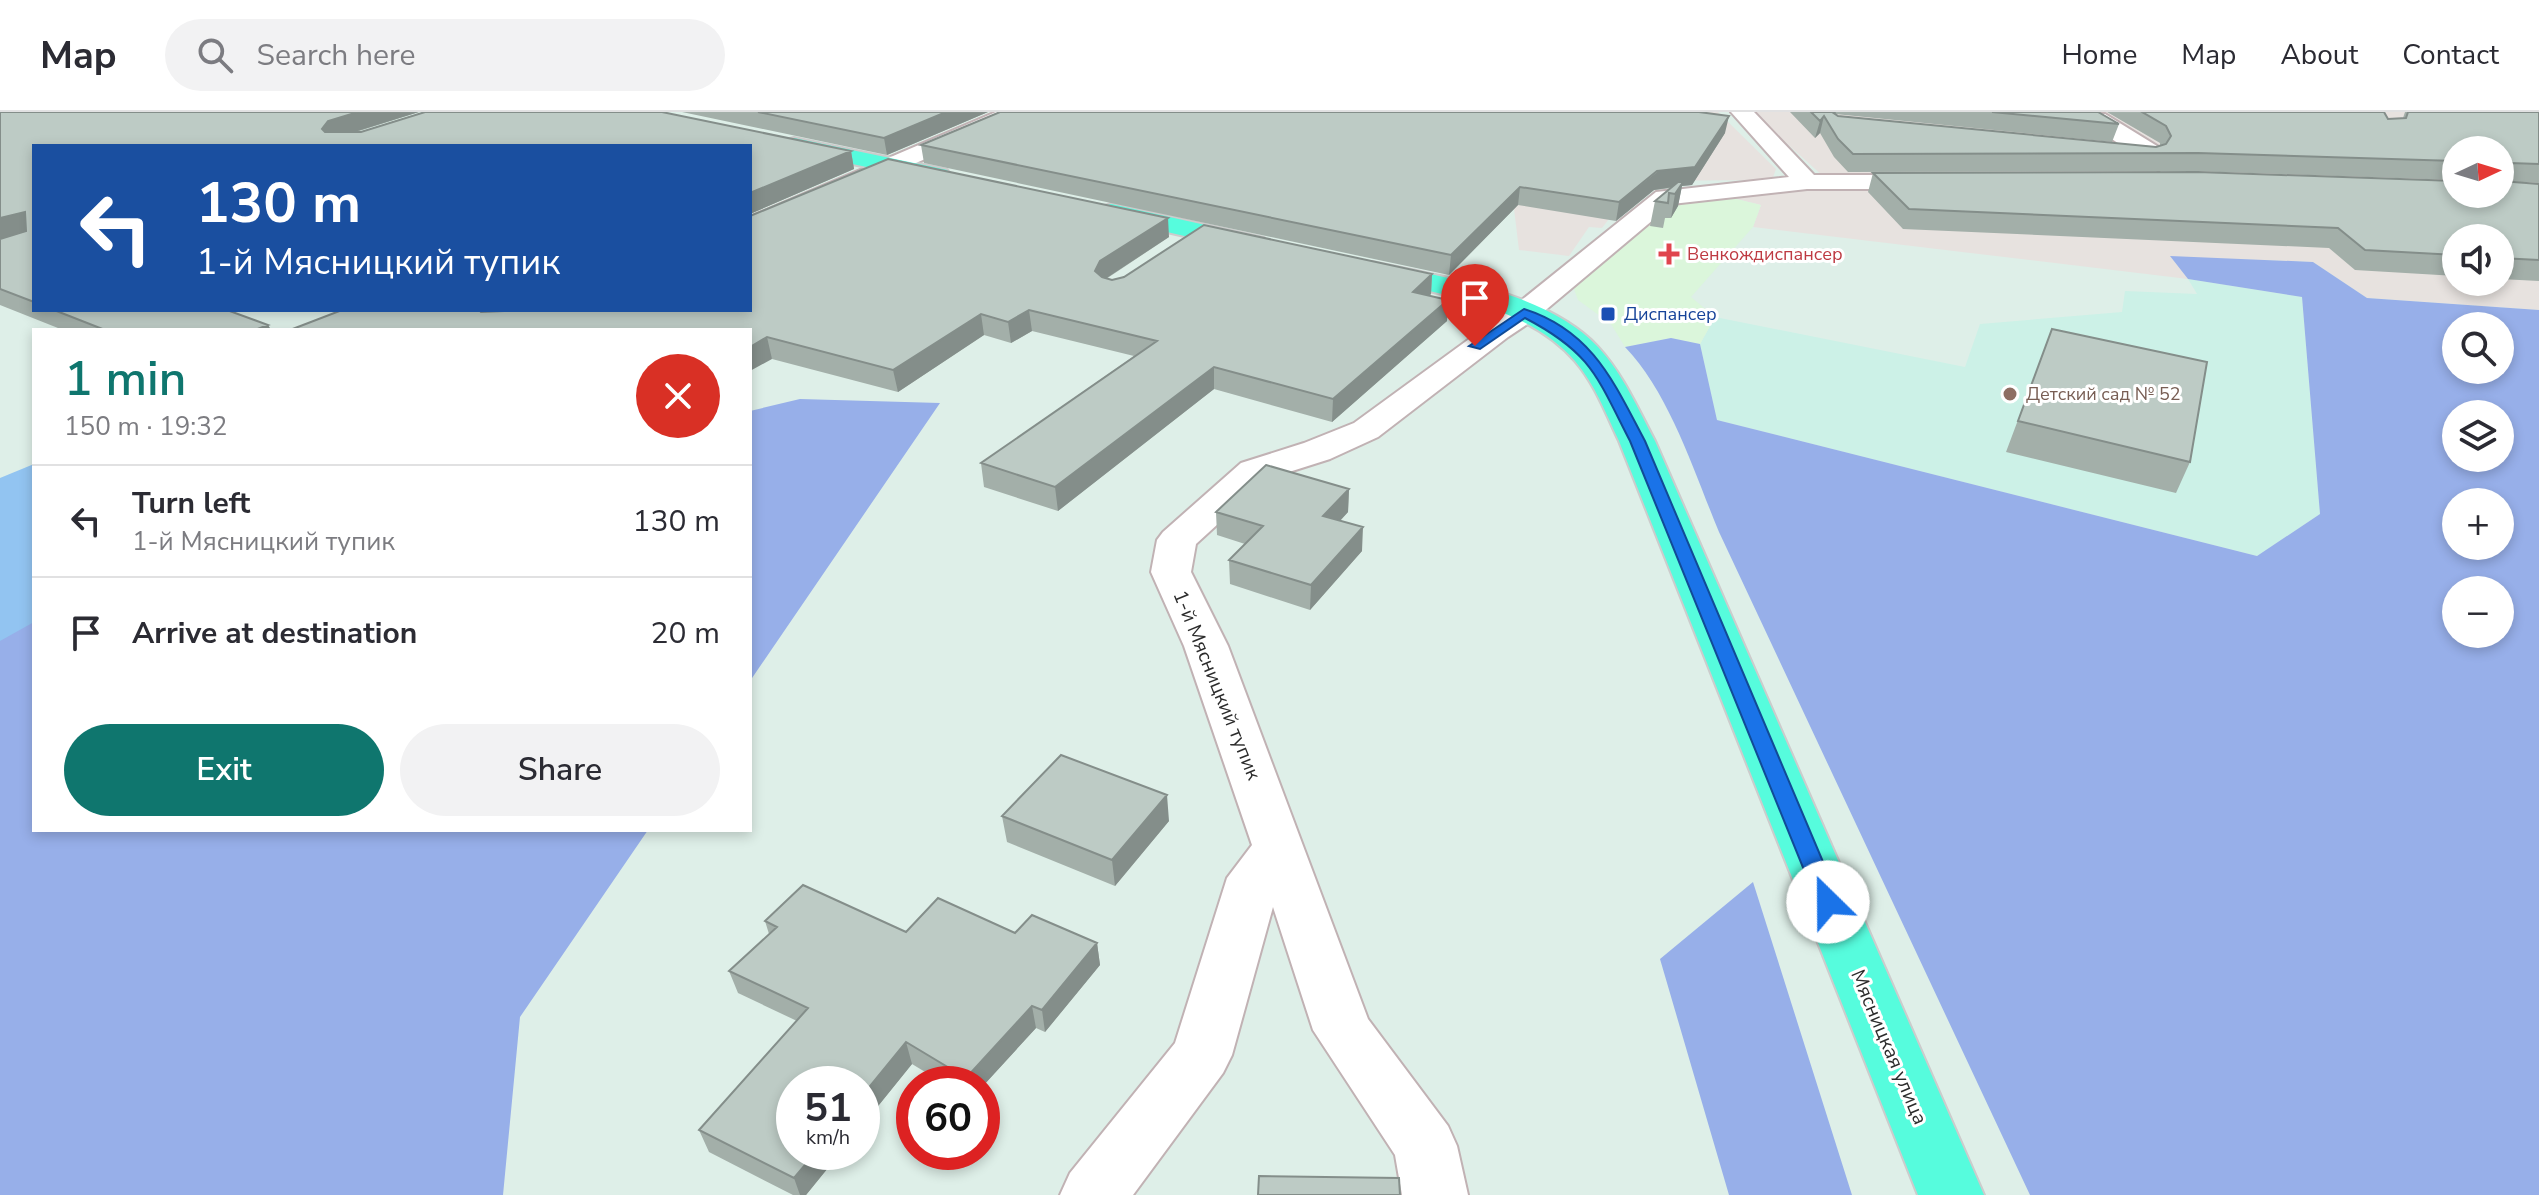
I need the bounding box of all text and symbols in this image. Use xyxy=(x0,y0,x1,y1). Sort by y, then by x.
search box xyxy=(165,19,725,91)
text: Map xyxy=(40,30,117,81)
icon: search xyxy=(193,33,237,77)
text: Search here xyxy=(257,35,416,76)
text: Home xyxy=(2062,36,2137,74)
text: Map xyxy=(2181,36,2236,74)
text: About xyxy=(2280,36,2358,74)
text: Contact xyxy=(2402,36,2499,74)
north arrow xyxy=(2442,136,2514,208)
map controls xyxy=(2442,136,2514,648)
text: 130 m xyxy=(196,165,361,242)
icon: left xyxy=(64,176,168,280)
button: sound xyxy=(2442,224,2514,296)
text: 1-й Мясницкий тупик xyxy=(196,238,560,287)
place label: Венкождиспансер xyxy=(1687,242,1843,266)
marker: Венкождиспансер xyxy=(1658,243,1680,265)
pin xyxy=(1441,264,1509,346)
icon: arrive xyxy=(1453,276,1497,320)
place label: Диспансер xyxy=(1624,302,1717,326)
marker: Диспансер xyxy=(1599,305,1617,323)
button: search xyxy=(2442,312,2514,384)
text: 1 min xyxy=(64,346,186,412)
button: close xyxy=(636,354,720,438)
place label: Детский сад № 52 xyxy=(2026,382,2181,406)
marker: Детский сад № 52 xyxy=(2001,385,2019,403)
button: layers xyxy=(2442,400,2514,472)
text: 150 m · 19:32 xyxy=(64,409,227,444)
text: Turn left xyxy=(132,483,250,524)
button: + xyxy=(2442,488,2514,560)
icon: left xyxy=(64,499,108,543)
text: 130 m xyxy=(633,501,720,542)
text: 1-й Мясницкий тупик xyxy=(132,524,395,559)
button: − xyxy=(2442,576,2514,648)
street label: 1-й Мясницкий тупик xyxy=(1167,586,1268,784)
icon: arrive xyxy=(64,611,108,655)
text: Arrive at destination xyxy=(132,613,417,654)
text: 20 m xyxy=(651,613,720,654)
button: Exit xyxy=(64,724,384,816)
button: Share xyxy=(400,724,720,816)
position arrow xyxy=(1786,860,1870,944)
street label: Мясницкая улица xyxy=(1844,965,1934,1129)
speed limit sign: 60 xyxy=(896,1066,1000,1170)
text: 51 xyxy=(804,1081,852,1135)
text: km/h xyxy=(806,1124,850,1151)

